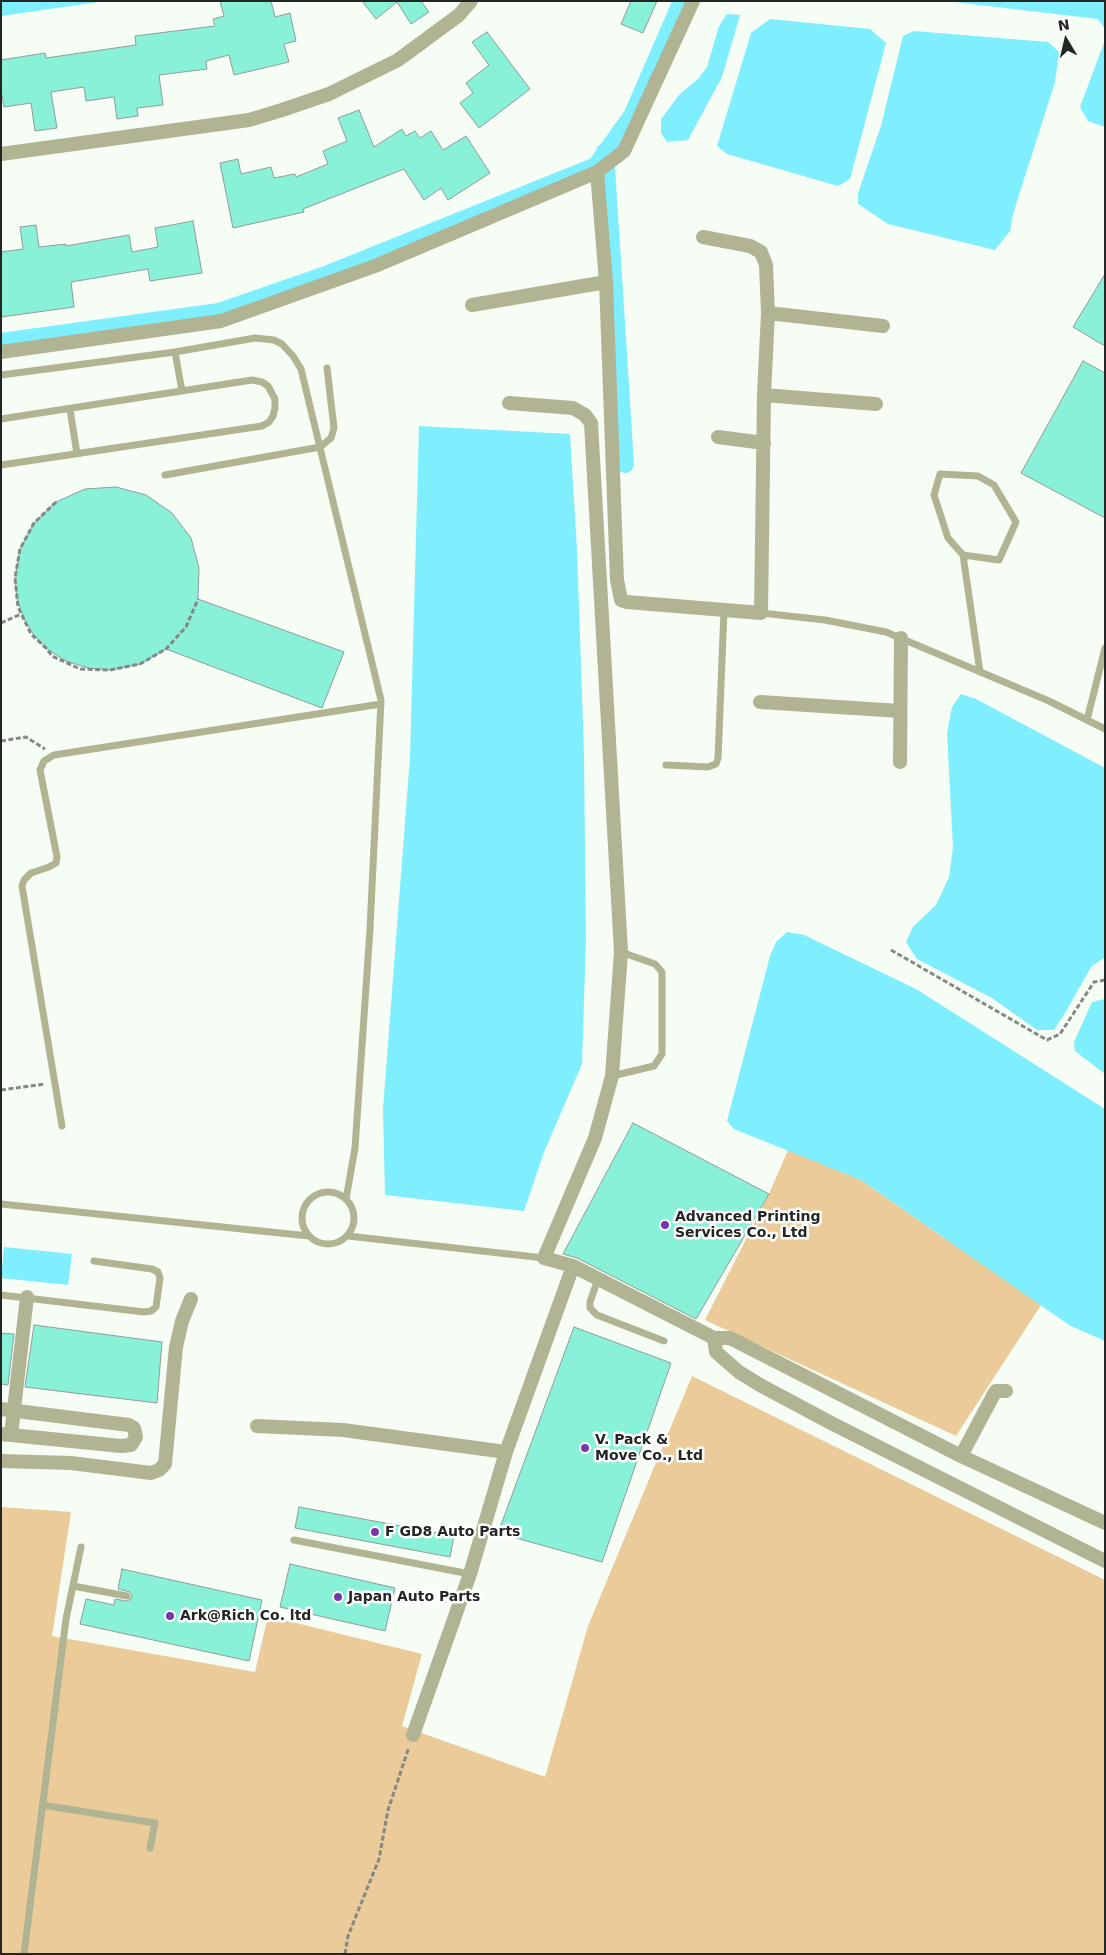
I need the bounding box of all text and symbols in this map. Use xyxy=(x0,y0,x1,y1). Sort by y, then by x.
north arrow xyxy=(1041,15,1091,65)
text: N xyxy=(1057,16,1071,34)
place label: Advanced Printing Services Co., Ltd xyxy=(675,1209,820,1242)
marker: Advanced Printing Services Co., Ltd xyxy=(659,1219,671,1231)
place label: V. Pack & Move Co., Ltd xyxy=(595,1432,703,1464)
marker: V. Pack & Move Co., Ltd xyxy=(579,1442,591,1454)
place label: F GD8 Auto Parts xyxy=(385,1524,520,1540)
marker: F GD8 Auto Parts xyxy=(369,1526,381,1538)
place label: Japan Auto Parts xyxy=(348,1589,480,1605)
marker: Japan Auto Parts xyxy=(332,1591,344,1603)
place label: Ark@Rich Co. ltd xyxy=(180,1608,311,1624)
marker: Ark@Rich Co. ltd xyxy=(164,1610,176,1622)

